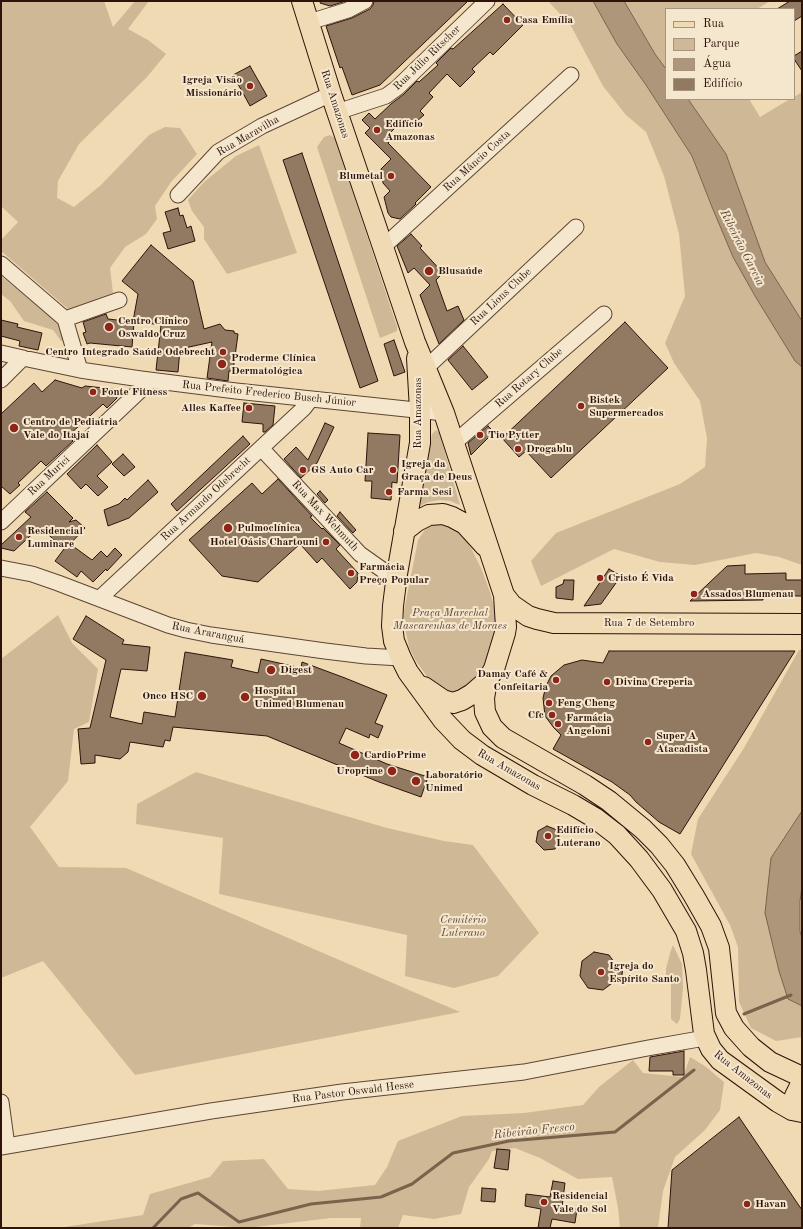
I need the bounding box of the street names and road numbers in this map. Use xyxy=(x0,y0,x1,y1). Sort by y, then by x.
street label: Rua Júlio Ritscher xyxy=(391,23,463,93)
street label: Rua Amazonas xyxy=(318,68,352,140)
street label: Rua Maravilha xyxy=(215,113,281,159)
street label: Rua Mâncio Costa xyxy=(441,127,513,195)
street label: Rua Lions Clube xyxy=(468,265,534,329)
street label: Rua Rotary Clube xyxy=(493,345,565,411)
street label: Rua Amazonas xyxy=(411,377,425,449)
street label: Rua Prefeito Frederico Busch Júnior xyxy=(181,378,357,410)
street label: Rua Murici xyxy=(25,453,73,499)
street label: Rua Armando Odebrecht xyxy=(158,454,254,544)
street label: Rua Max Wehmuth xyxy=(289,478,361,554)
street label: Rua 7 de Setembro xyxy=(604,616,694,630)
street label: Rua Araranguá xyxy=(171,619,245,647)
street label: Rua Amazonas xyxy=(475,746,543,794)
street label: Rua Amazonas xyxy=(711,1048,775,1102)
street label: Rua Pastor Oswald Hesse xyxy=(291,1078,415,1106)

